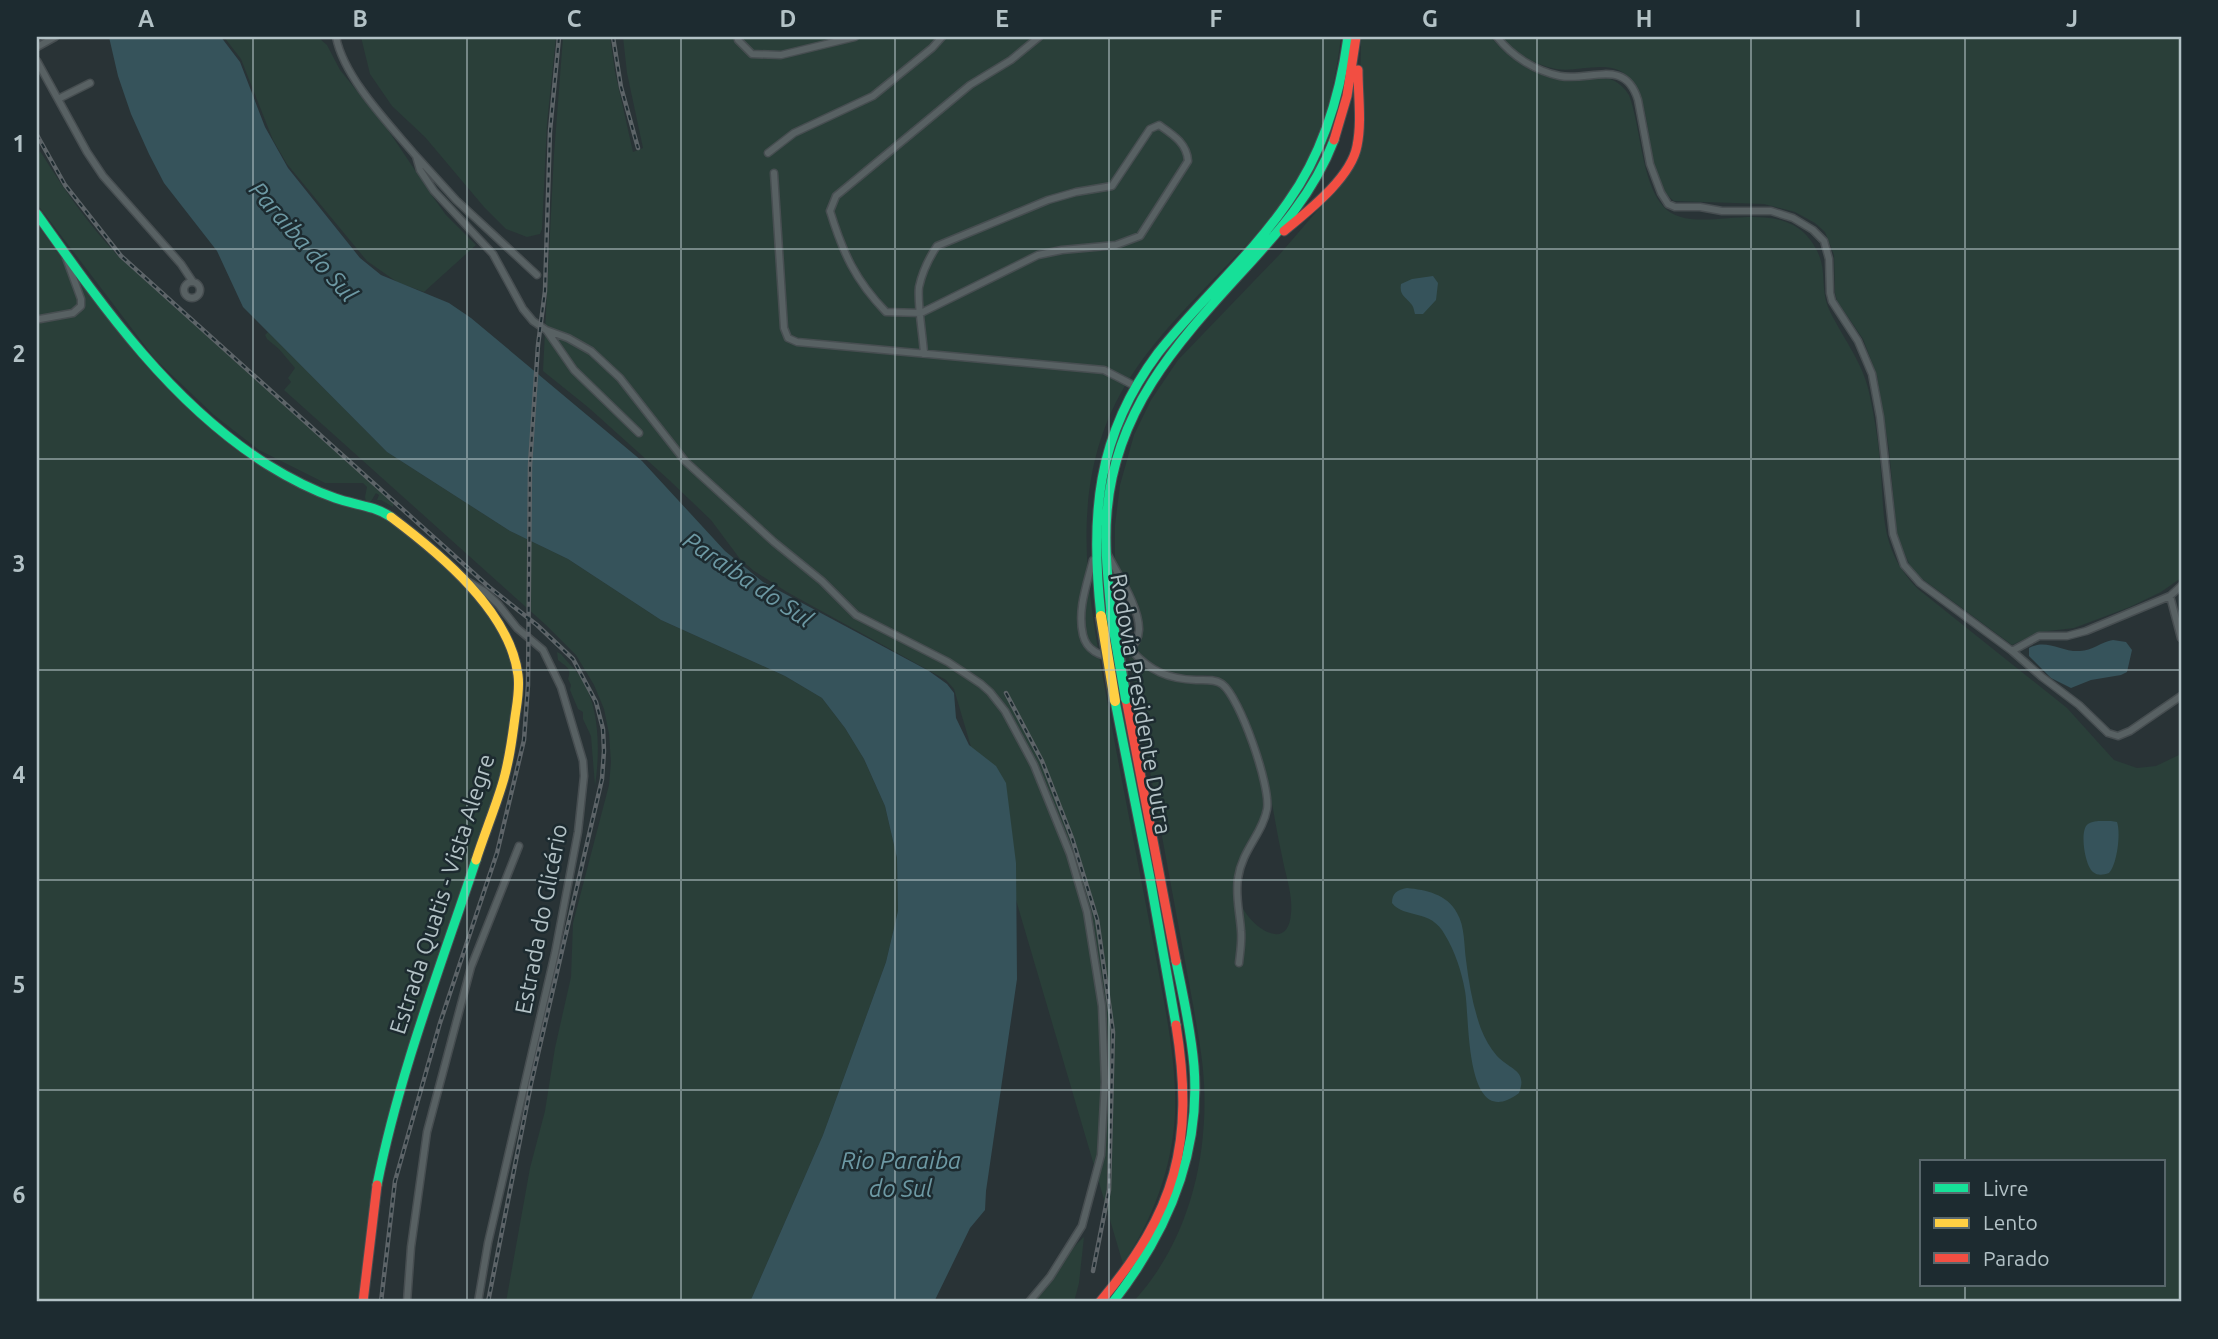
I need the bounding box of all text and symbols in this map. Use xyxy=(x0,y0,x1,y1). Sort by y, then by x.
text: A xyxy=(138,6,154,31)
text: B xyxy=(352,6,368,31)
text: C xyxy=(567,6,582,31)
text: D xyxy=(780,6,796,31)
text: E xyxy=(995,6,1009,31)
text: F xyxy=(1210,6,1223,31)
text: G xyxy=(1422,6,1438,31)
text: H xyxy=(1636,6,1652,31)
text: I xyxy=(1855,6,1861,31)
text: J xyxy=(2066,6,2078,31)
text: 1 xyxy=(13,131,25,156)
water label: Paraiba do Sul xyxy=(244,176,363,307)
text: 2 xyxy=(13,341,25,366)
water label: Paraiba do Sul xyxy=(678,526,818,633)
text: 3 xyxy=(13,551,25,576)
street label: Rodovia Presidente Dutra xyxy=(1106,572,1177,836)
street label: Estrada Quatis - Vista Alegre xyxy=(384,751,499,1037)
text: 4 xyxy=(13,762,26,787)
street label: Estrada do Glicério xyxy=(510,822,571,1016)
text: 5 xyxy=(13,972,25,997)
water label: Rio Paraiba do Sul xyxy=(841,1147,961,1202)
legend xyxy=(1920,1160,2166,1286)
text: Livre xyxy=(1983,1176,2029,1200)
text: 6 xyxy=(13,1182,26,1207)
text: Lento xyxy=(1983,1210,2038,1234)
text: Parado xyxy=(1983,1246,2049,1270)

